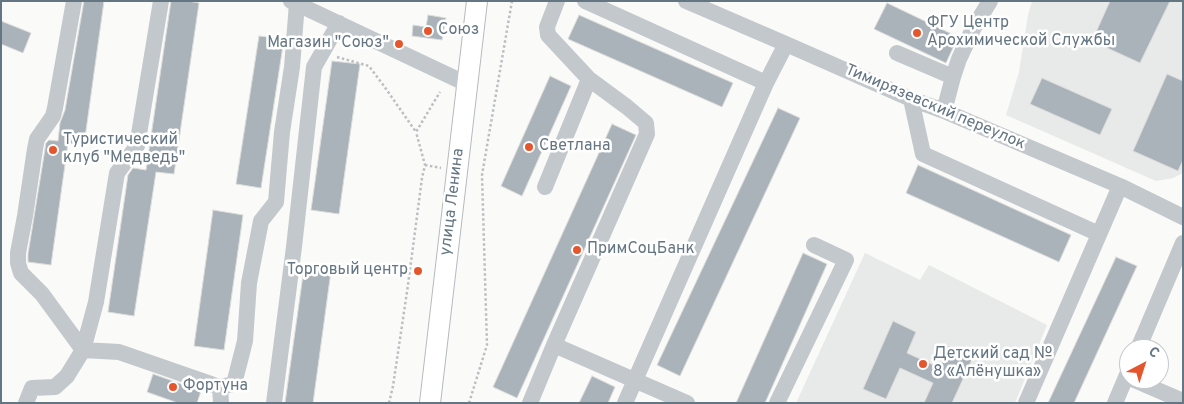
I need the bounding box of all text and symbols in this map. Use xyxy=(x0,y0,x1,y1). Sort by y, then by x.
place label: ФГУ Центр Арохимической Службы xyxy=(927,14,1115,52)
place label: Союз xyxy=(438,21,479,41)
marker: Союз xyxy=(422,25,434,37)
marker: ФГУ Центр Арохимической Службы xyxy=(911,27,923,39)
place label: Магазин "Союз" xyxy=(267,34,389,54)
marker: Магазин "Союз" xyxy=(393,38,405,50)
street label: Тимирязевский переулок xyxy=(842,61,1028,155)
place label: Туристический клуб "Медведь" xyxy=(63,131,185,169)
place label: Светлана xyxy=(539,137,610,157)
marker: Светлана xyxy=(523,141,535,153)
marker: Туристический клуб "Медведь" xyxy=(47,144,59,156)
street label: улица Ленина xyxy=(437,147,469,257)
place label: ПримСоцБанк xyxy=(587,240,695,260)
marker: ПримСоцБанк xyxy=(571,244,583,256)
place label: Торговый центр xyxy=(287,261,408,281)
marker: Торговый центр xyxy=(412,265,424,277)
north arrow xyxy=(1119,339,1169,389)
text: С xyxy=(1144,343,1162,362)
place label: Детский сад № 8 «Алёнушка» xyxy=(933,345,1052,383)
marker: Детский сад № 8 «Алёнушка» xyxy=(917,358,929,370)
place label: Фортуна xyxy=(183,377,248,397)
marker: Фортуна xyxy=(167,381,179,393)

